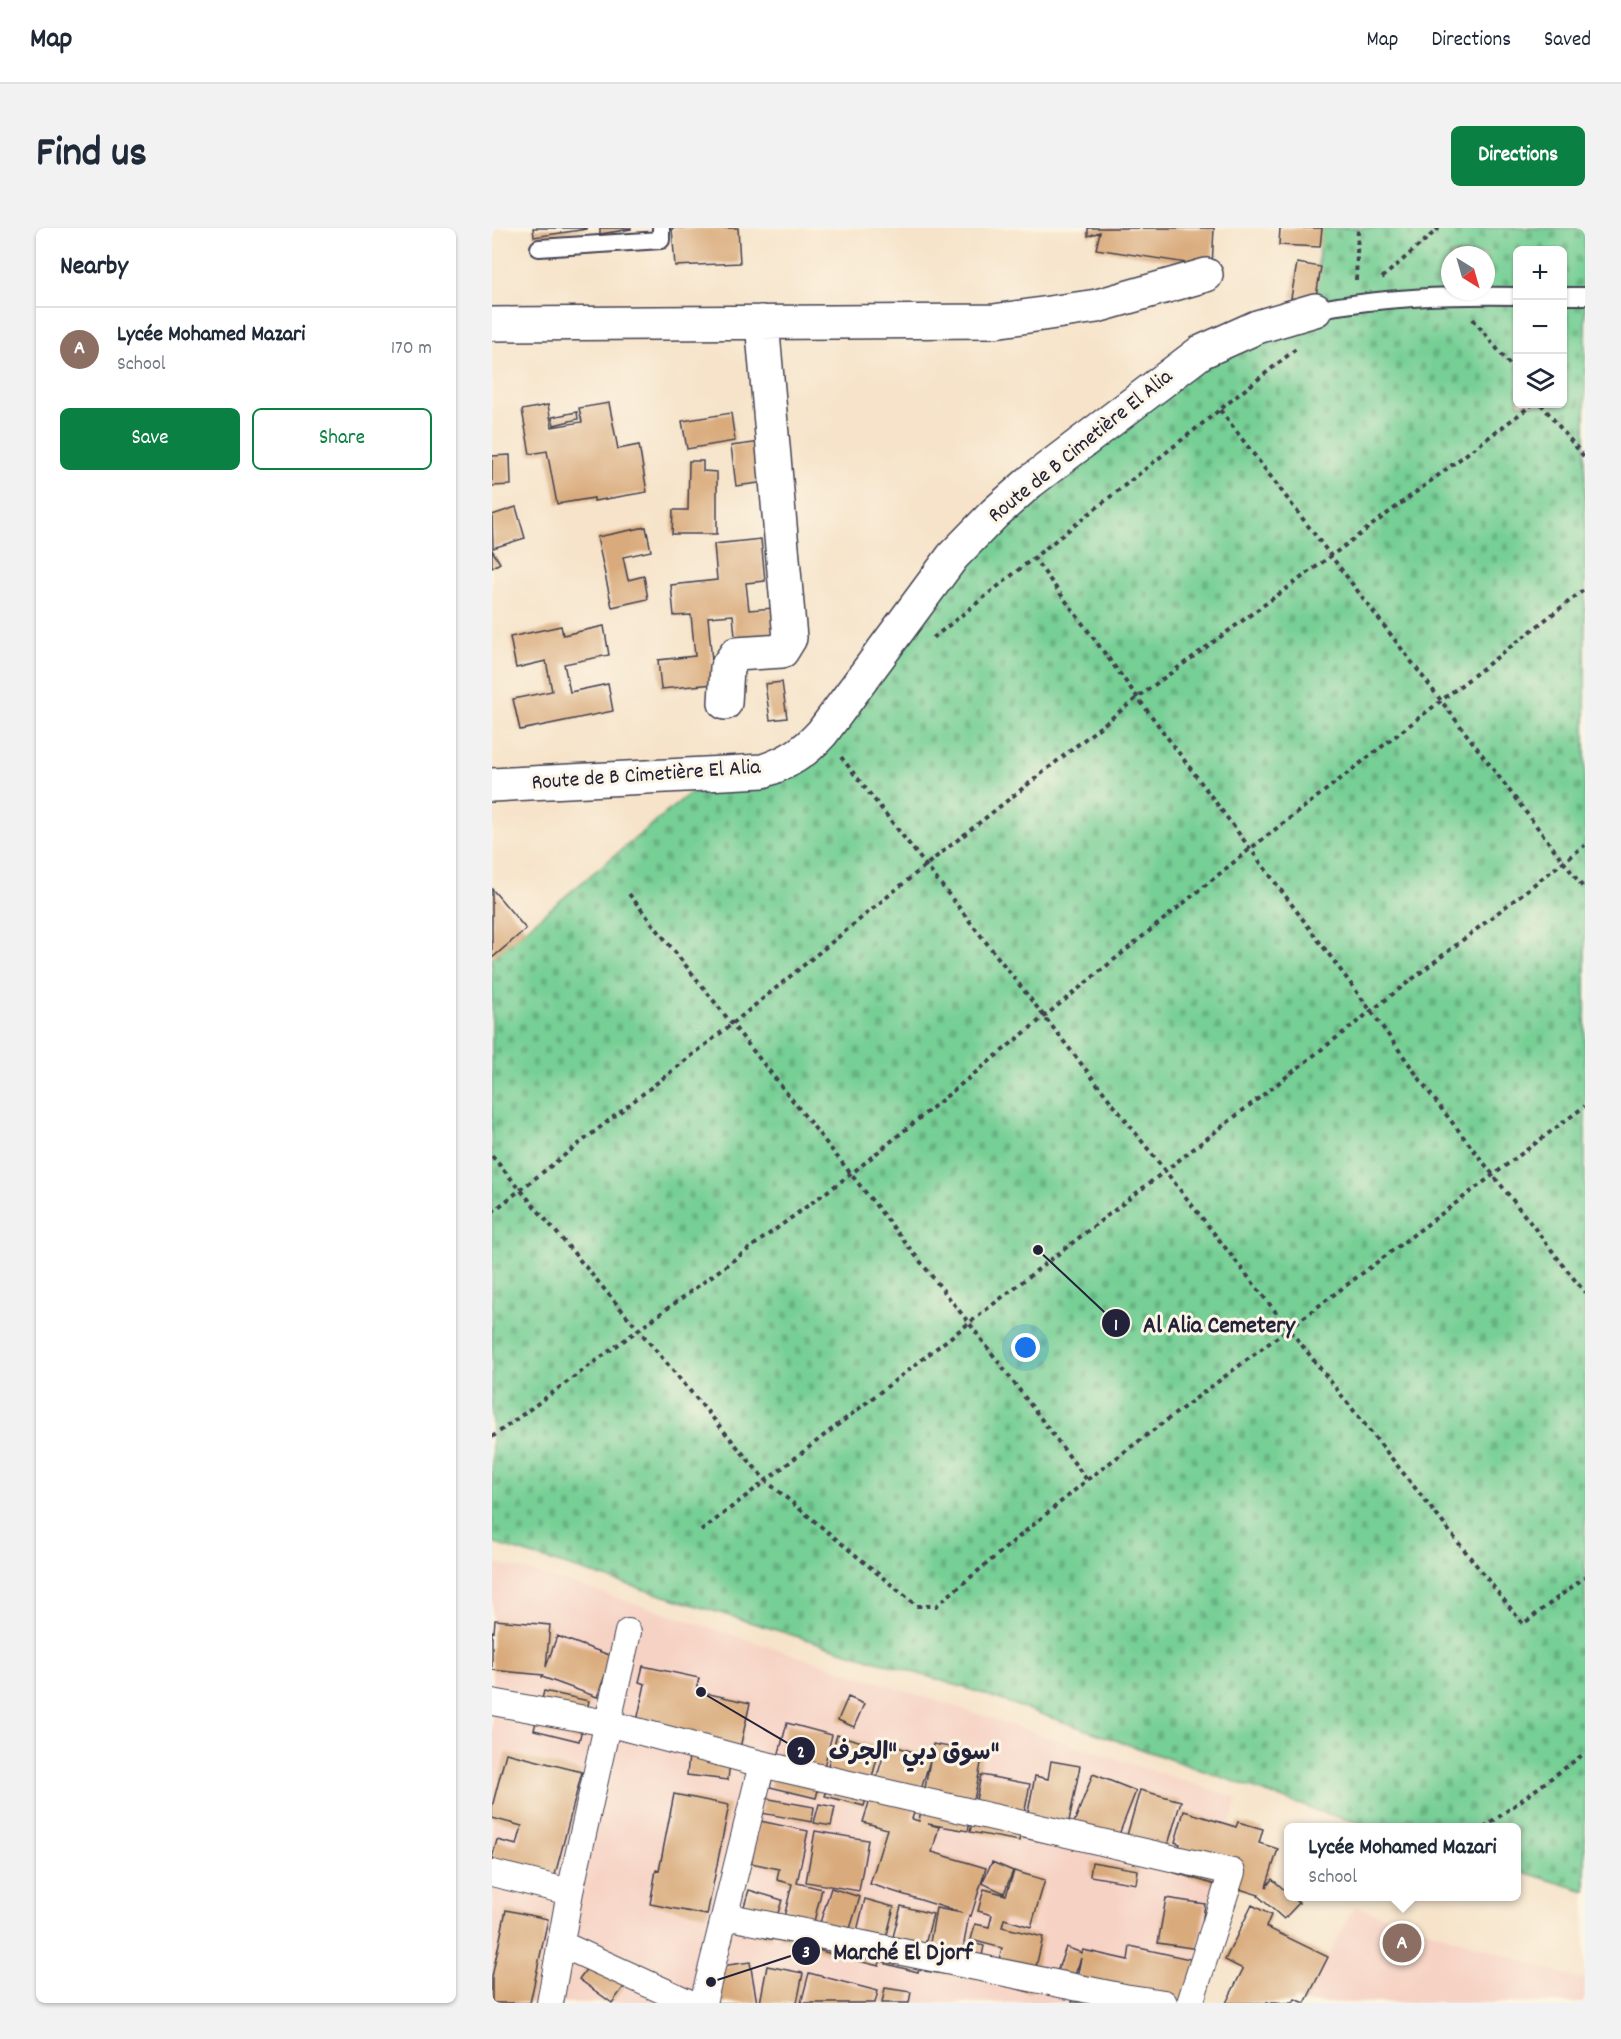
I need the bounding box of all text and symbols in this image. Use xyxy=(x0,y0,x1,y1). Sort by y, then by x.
text: Map xyxy=(30,21,72,61)
text: Map xyxy=(1367,26,1398,56)
text: Directions xyxy=(1431,26,1511,56)
text: Saved xyxy=(1544,26,1591,56)
text: Find us xyxy=(36,126,147,186)
button: Directions xyxy=(1451,126,1585,186)
north arrow xyxy=(1441,246,1495,300)
map controls xyxy=(1513,246,1567,408)
button: + xyxy=(1513,246,1567,300)
text: Nearby xyxy=(60,249,128,286)
button: − xyxy=(1513,300,1567,354)
text: Lycée Mohamed Mazari xyxy=(117,320,305,351)
text: A xyxy=(74,335,85,363)
text: 170 m xyxy=(391,335,432,363)
text: School xyxy=(117,351,166,379)
button: layers xyxy=(1513,354,1567,408)
street label: Route de B Cimetière El Alia xyxy=(982,362,1180,531)
button: Save xyxy=(60,408,240,470)
button: Share xyxy=(252,408,432,470)
street label: Route de B Cimetière El Alia xyxy=(531,752,762,799)
callout: Al Alia Cemetery xyxy=(1101,1302,1307,1344)
text: Al Alia Cemetery xyxy=(1143,1310,1296,1344)
text: 1 xyxy=(1114,1314,1118,1339)
your location xyxy=(1011,1333,1040,1362)
callout: سوق دبي "الجرف" xyxy=(786,1730,1011,1772)
text: سوق دبي "الجرف" xyxy=(829,1737,999,1772)
text: 2 xyxy=(797,1741,805,1766)
popup xyxy=(1284,1823,1521,1901)
text: Lycée Mohamed Mazari xyxy=(1308,1833,1497,1864)
text: School xyxy=(1308,1864,1357,1892)
pin: A xyxy=(1382,1920,1422,1966)
callout: Marché El Djorf xyxy=(791,1930,985,1972)
text: Marché El Djorf xyxy=(833,1937,974,1971)
text: 3 xyxy=(802,1941,810,1966)

